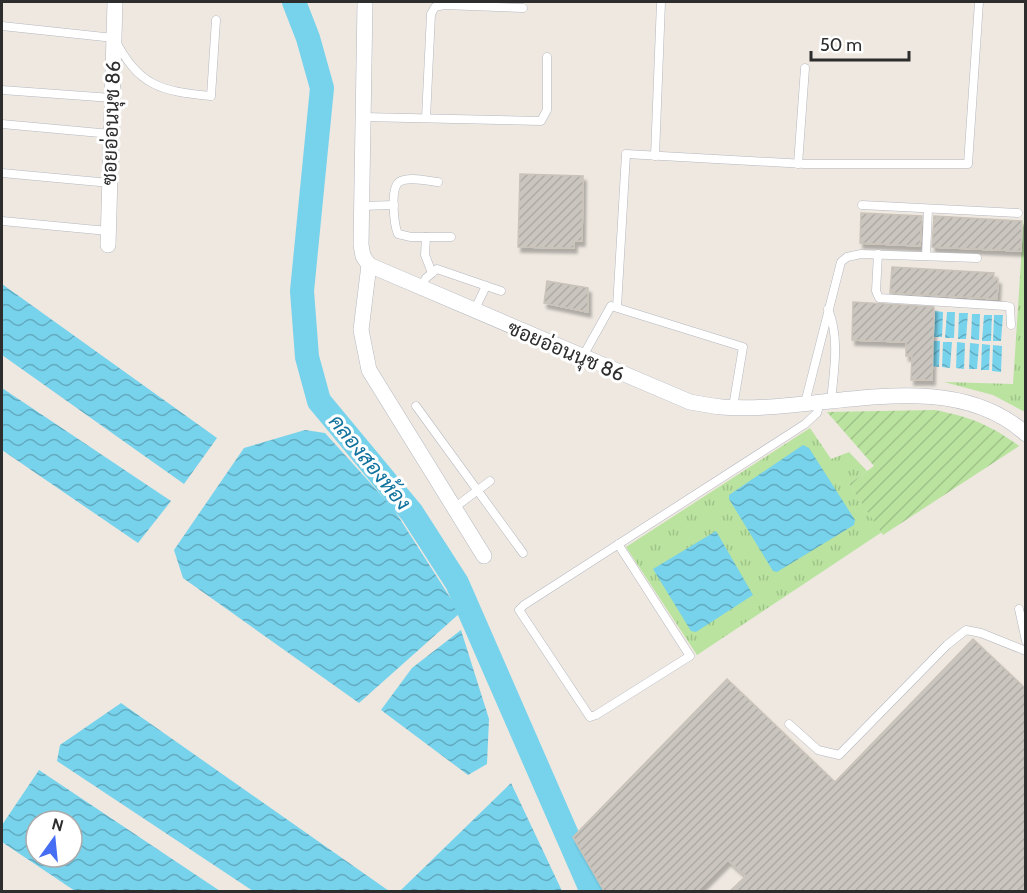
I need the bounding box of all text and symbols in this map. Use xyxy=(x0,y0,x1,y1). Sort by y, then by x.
scale bar xyxy=(811,24,908,62)
text: 50 m xyxy=(820,34,862,56)
street label: ซอยอ่อนนุช 86 xyxy=(97,60,127,186)
street label: ซอยอ่อนนุช 86 xyxy=(503,316,628,388)
water label: คลองสองห้อง xyxy=(324,409,416,515)
north arrow xyxy=(24,809,84,869)
text: N xyxy=(50,814,66,836)

